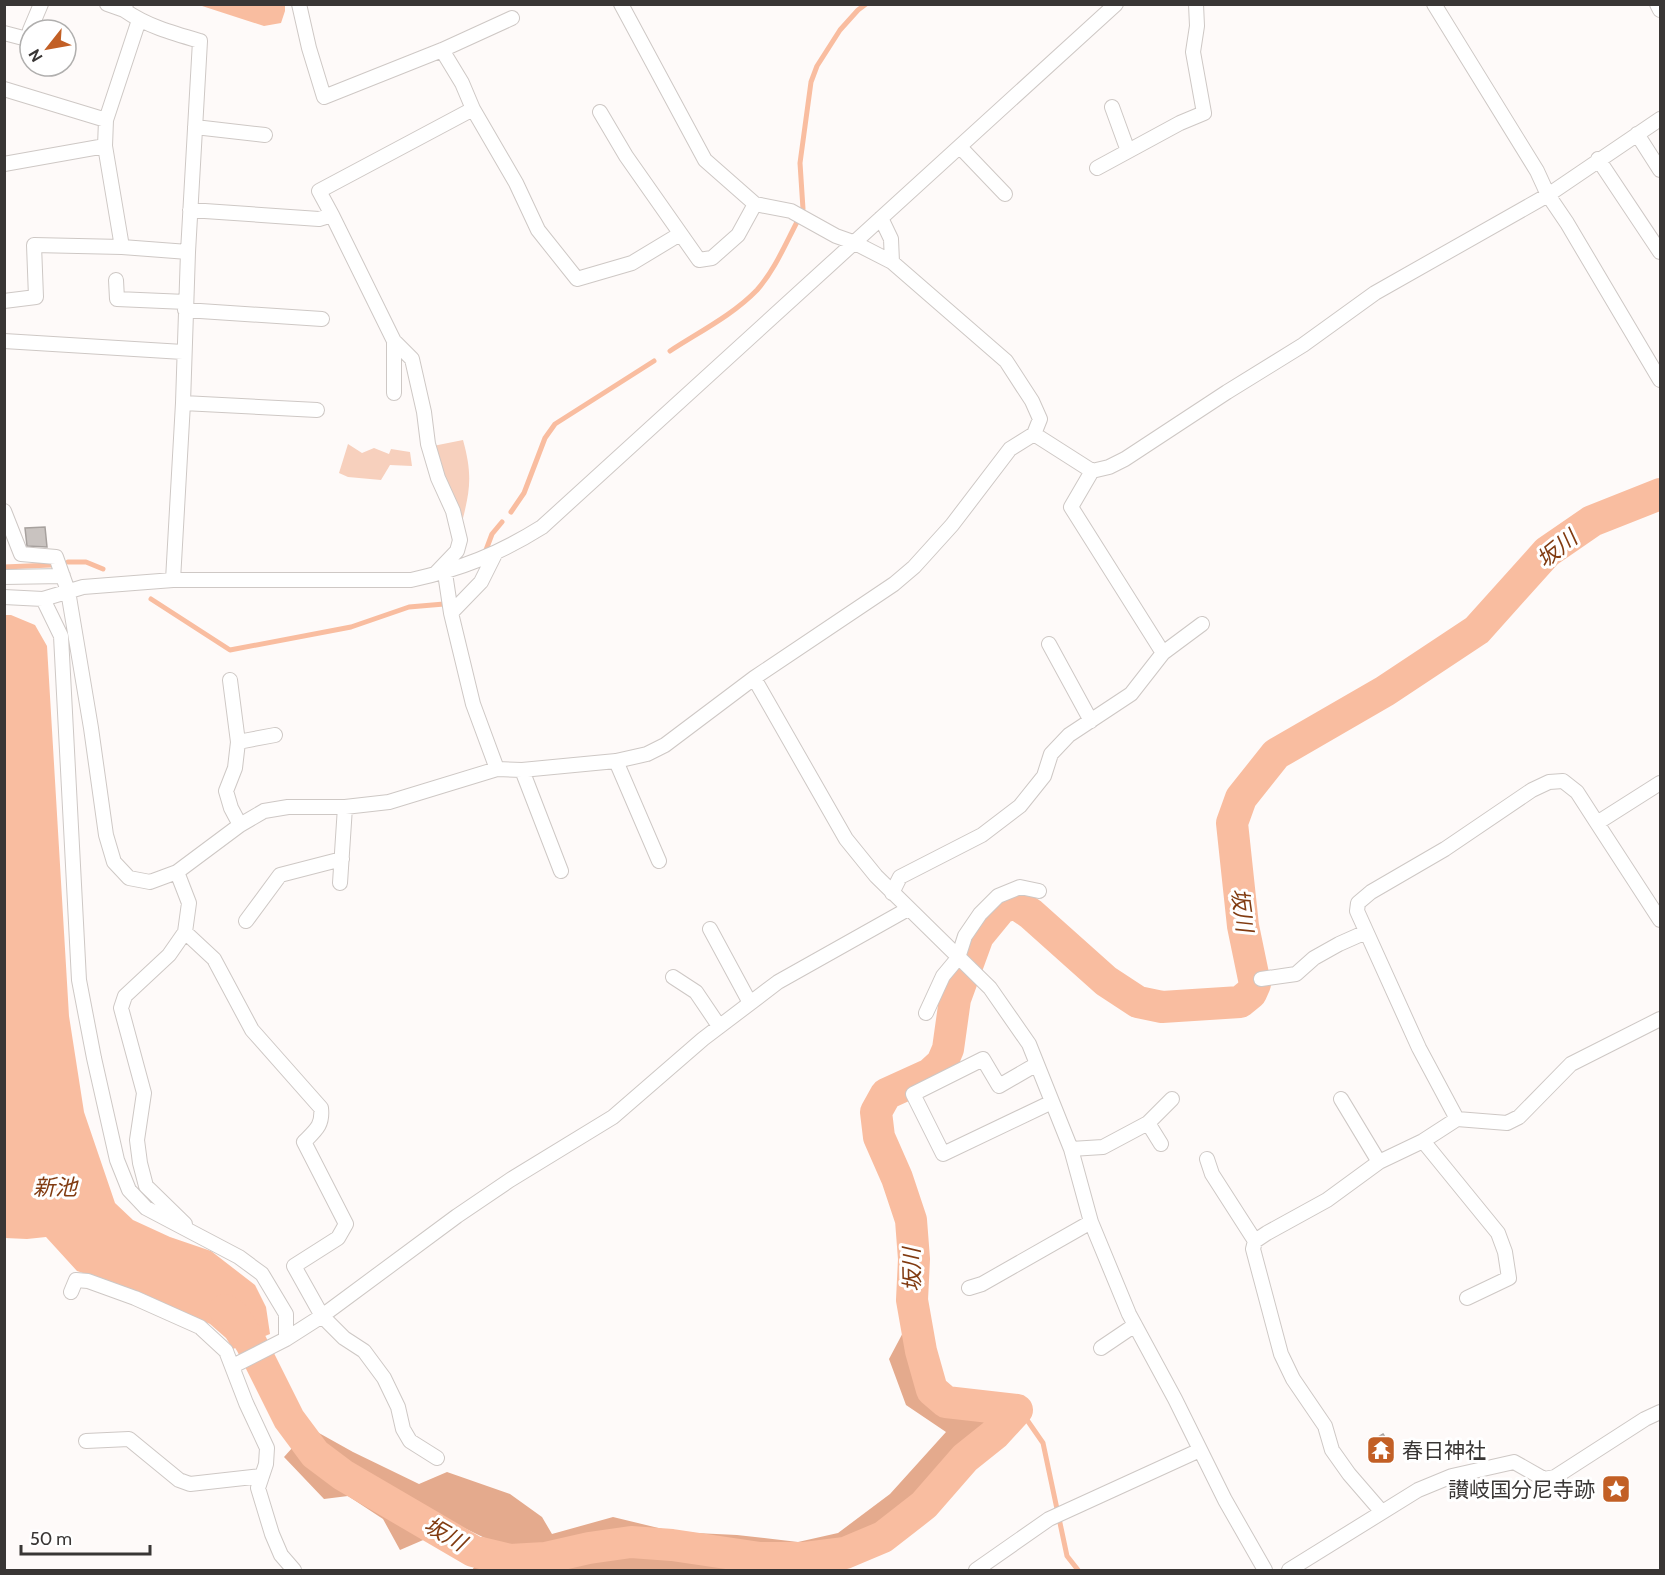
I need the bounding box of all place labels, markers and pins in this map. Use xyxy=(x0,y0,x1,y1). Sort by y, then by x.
temple icon: 春日神社 xyxy=(1365,1434,1397,1466)
place label: 春日神社 xyxy=(1402,1438,1486,1463)
place icon: 讃岐国分尼寺跡 xyxy=(1600,1473,1632,1505)
place label: 讃岐国分尼寺跡 xyxy=(1448,1477,1595,1502)

